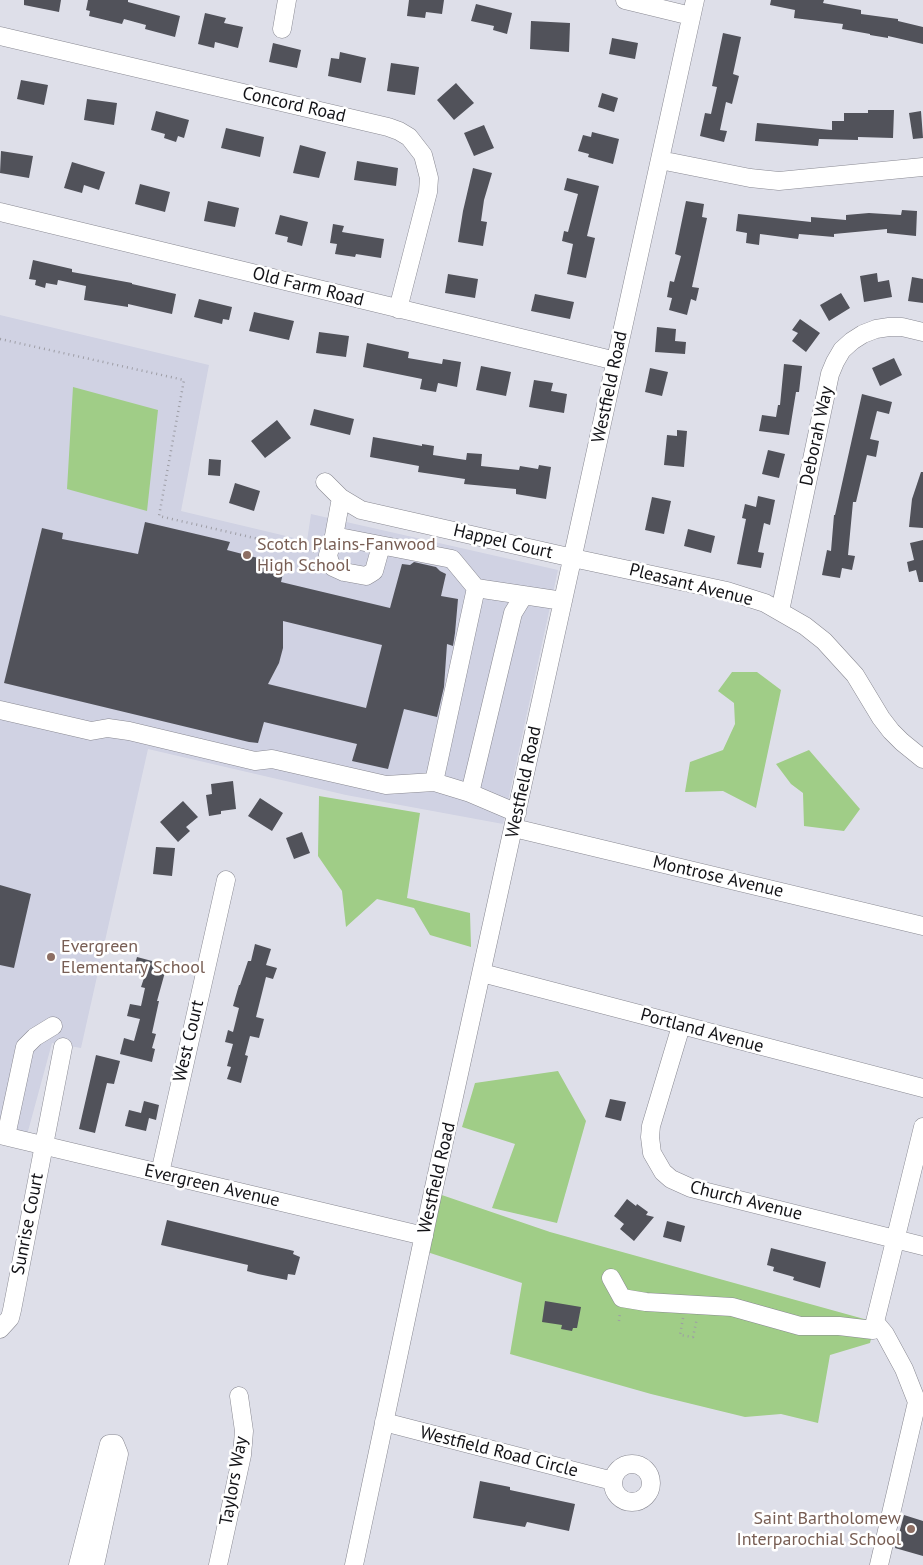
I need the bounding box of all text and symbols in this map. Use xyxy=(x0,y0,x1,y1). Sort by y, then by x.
street label: Concord Road xyxy=(240,83,348,127)
street label: Old Farm Road xyxy=(250,263,366,311)
street label: Westfield Road xyxy=(588,329,632,445)
street label: Deborah Way xyxy=(796,384,838,488)
street label: Happel Court xyxy=(451,520,555,564)
place label: Scotch Plains-Fanwood High School xyxy=(257,534,436,576)
marker: Scotch Plains-Fanwood High School xyxy=(241,549,253,561)
street label: Pleasant Avenue xyxy=(627,559,755,611)
street label: Westfield Road xyxy=(502,724,546,840)
street label: Montrose Avenue xyxy=(651,851,785,903)
place label: Evergreen Elementary School xyxy=(61,936,205,979)
marker: Evergreen Elementary School xyxy=(45,951,57,963)
street label: West Court xyxy=(169,998,209,1084)
street label: Portland Avenue xyxy=(638,1004,766,1058)
street label: Westfield Road xyxy=(414,1120,460,1236)
street label: Evergreen Avenue xyxy=(142,1160,282,1212)
street label: Sunrise Court xyxy=(8,1171,48,1277)
street label: Church Avenue xyxy=(688,1177,804,1225)
street label: Westfield Road Circle xyxy=(418,1422,580,1482)
street label: Taylors Way xyxy=(216,1435,252,1527)
place label: Saint Bartholomew Interparochial School xyxy=(736,1508,901,1550)
marker: Saint Bartholomew Interparochial School xyxy=(905,1523,917,1535)

